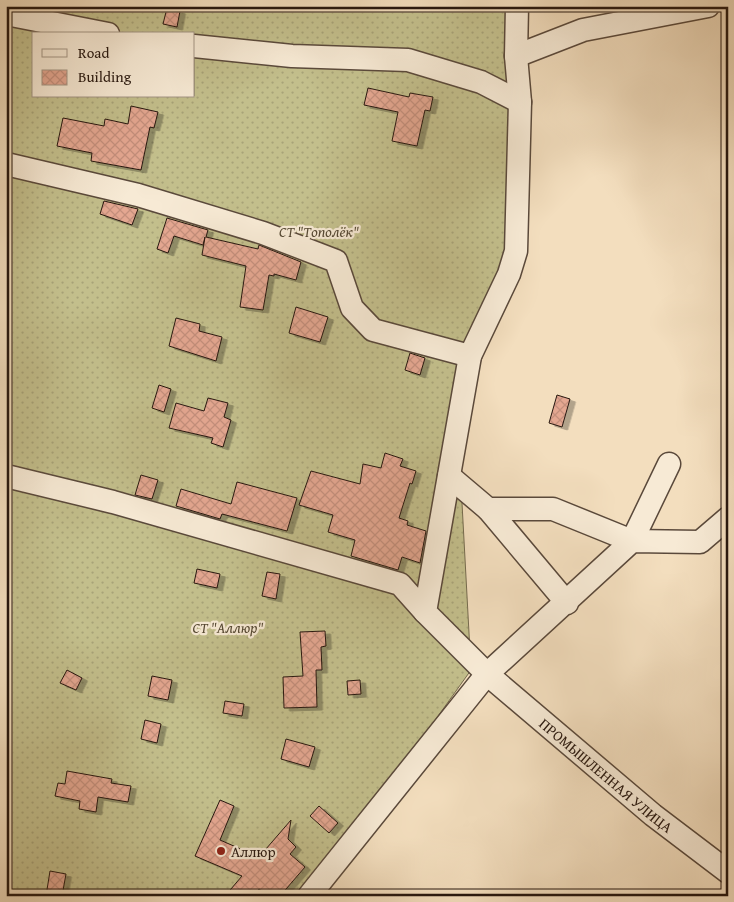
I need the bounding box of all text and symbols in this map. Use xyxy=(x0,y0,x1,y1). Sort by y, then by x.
legend xyxy=(32,32,195,98)
text: Road xyxy=(78,42,109,63)
text: Building xyxy=(78,66,132,87)
park label: СТ "Тополёк" xyxy=(279,221,359,242)
park label: СТ "Аллюр" xyxy=(192,617,264,638)
street label: ПРОМЫШЛЕННАЯ УЛИЦА xyxy=(535,713,678,837)
place label: Аллюр xyxy=(231,841,276,862)
marker: Аллюр xyxy=(215,845,227,857)

